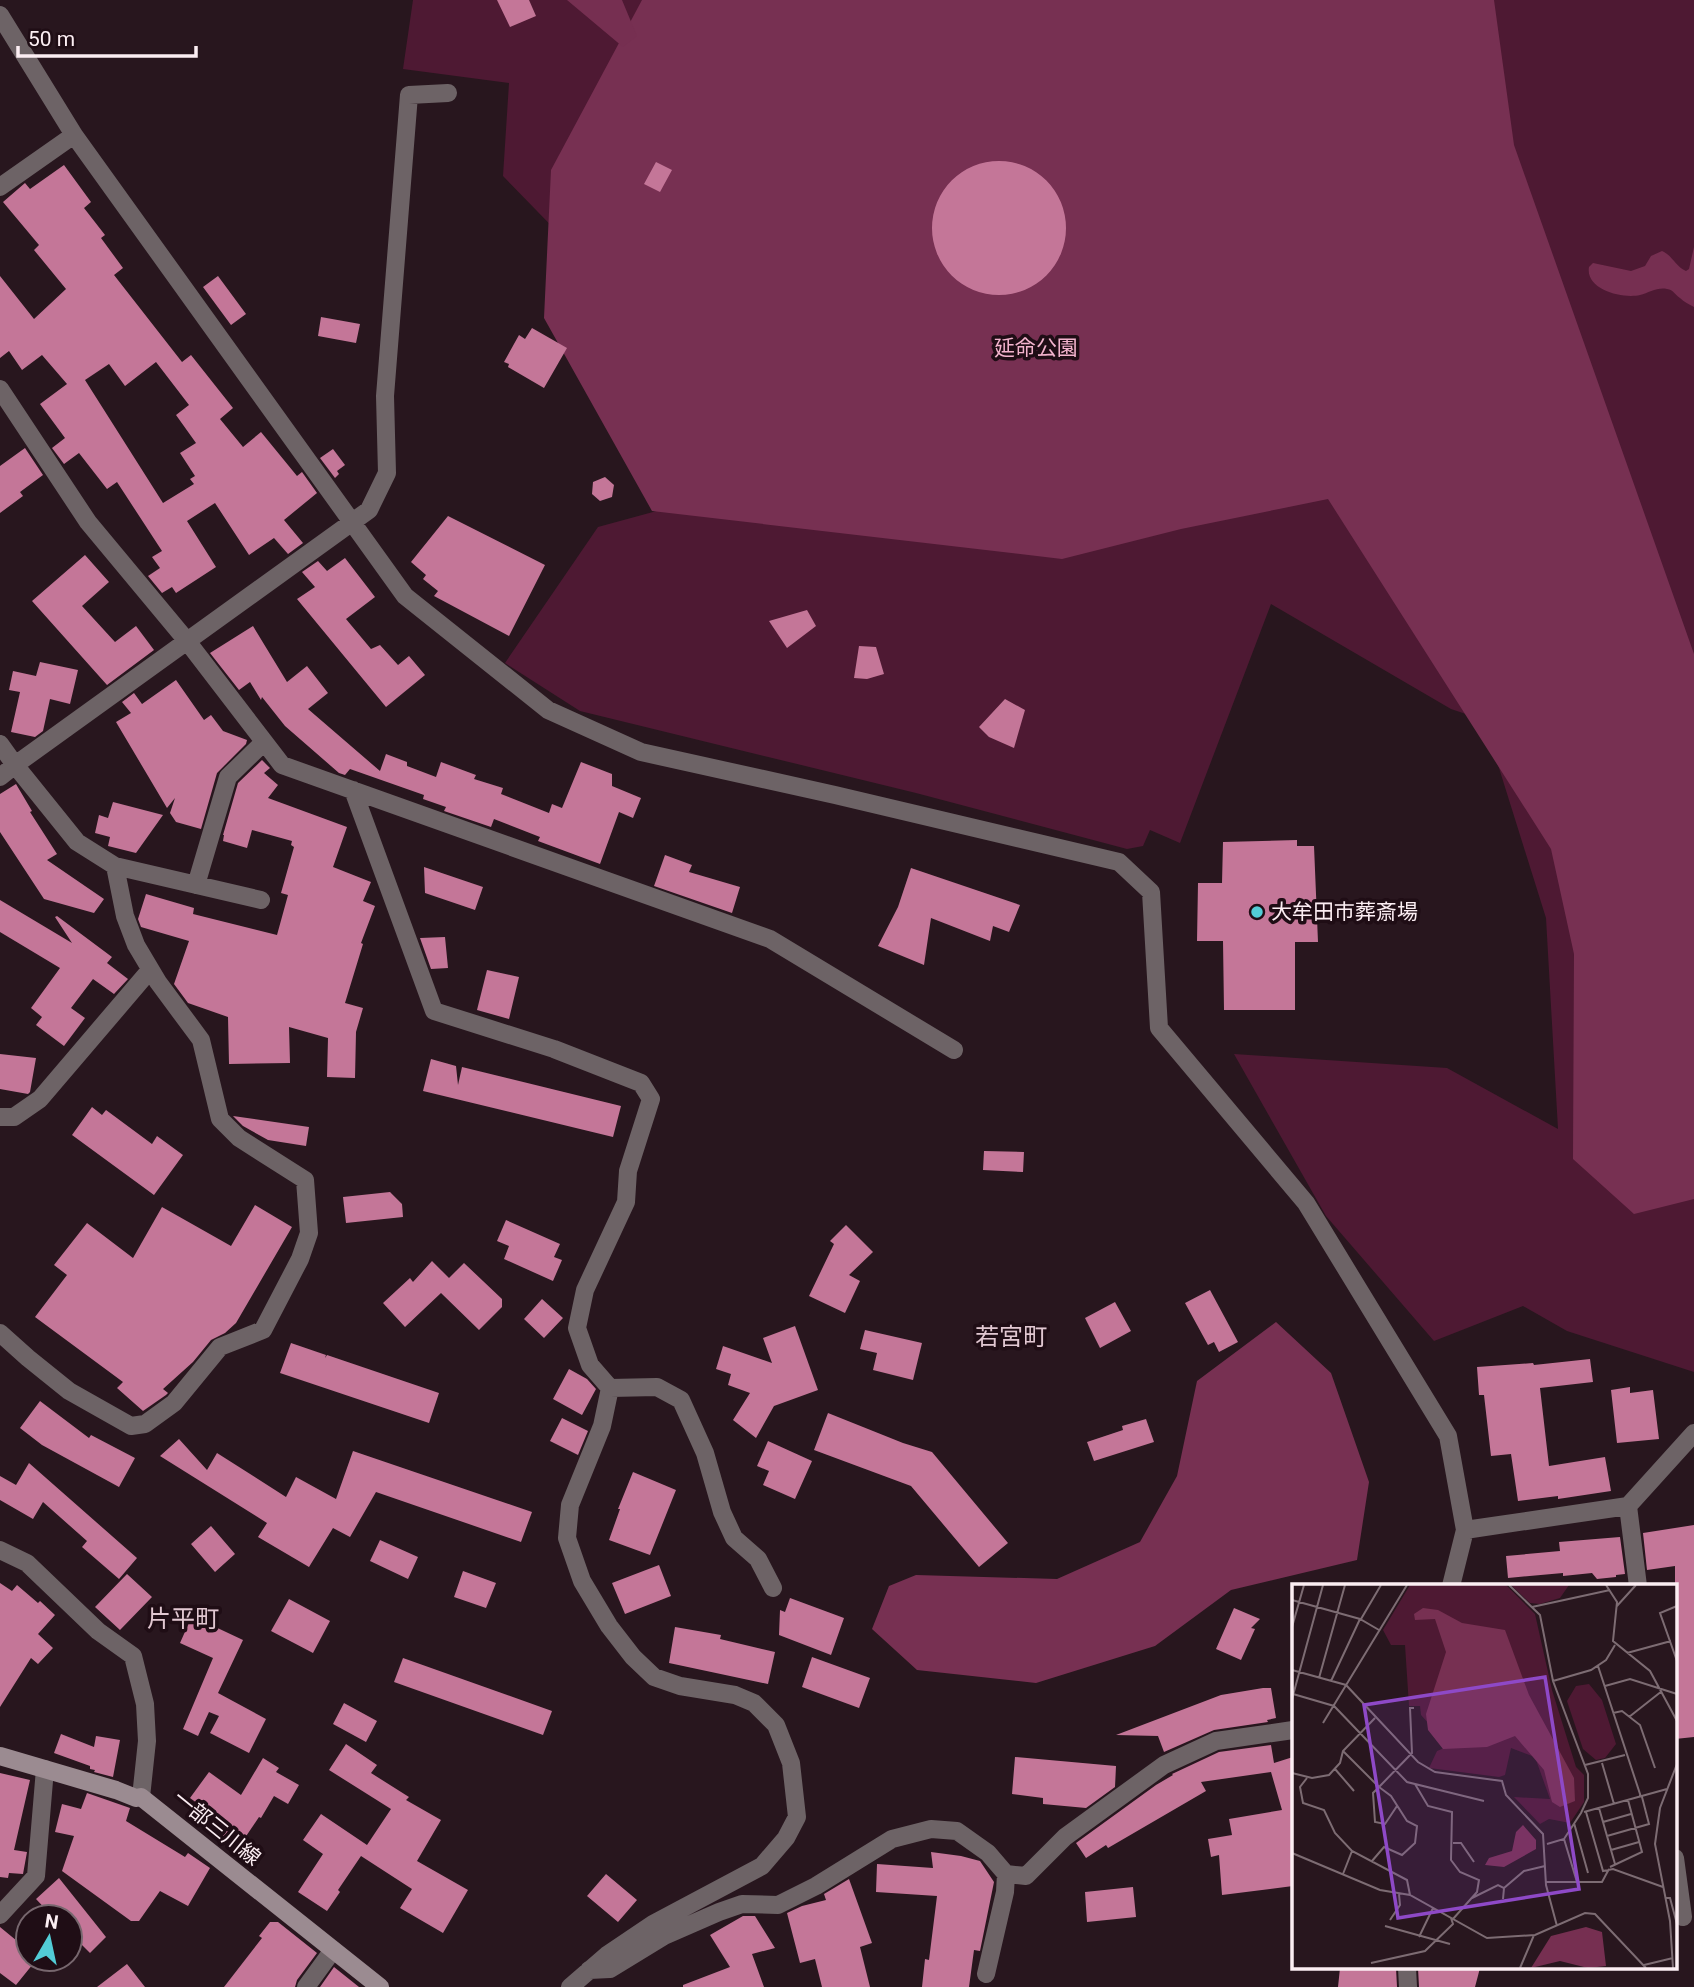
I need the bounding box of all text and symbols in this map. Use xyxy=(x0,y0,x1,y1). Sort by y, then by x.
scale bar xyxy=(18,14,196,58)
text: 50 m xyxy=(28,27,75,51)
park label: 延命公園 xyxy=(994,336,1078,360)
place label: 大牟田市葬斎場 xyxy=(1271,900,1418,924)
marker: 大牟田市葬斎場 xyxy=(1249,904,1265,920)
district label: 若宮町 xyxy=(975,1323,1047,1351)
inset map xyxy=(1292,1584,1676,1969)
district label: 片平町 xyxy=(147,1605,219,1633)
street label: 一部三川線 xyxy=(169,1786,265,1870)
north arrow xyxy=(14,1903,84,1973)
text: N xyxy=(43,1909,60,1934)

